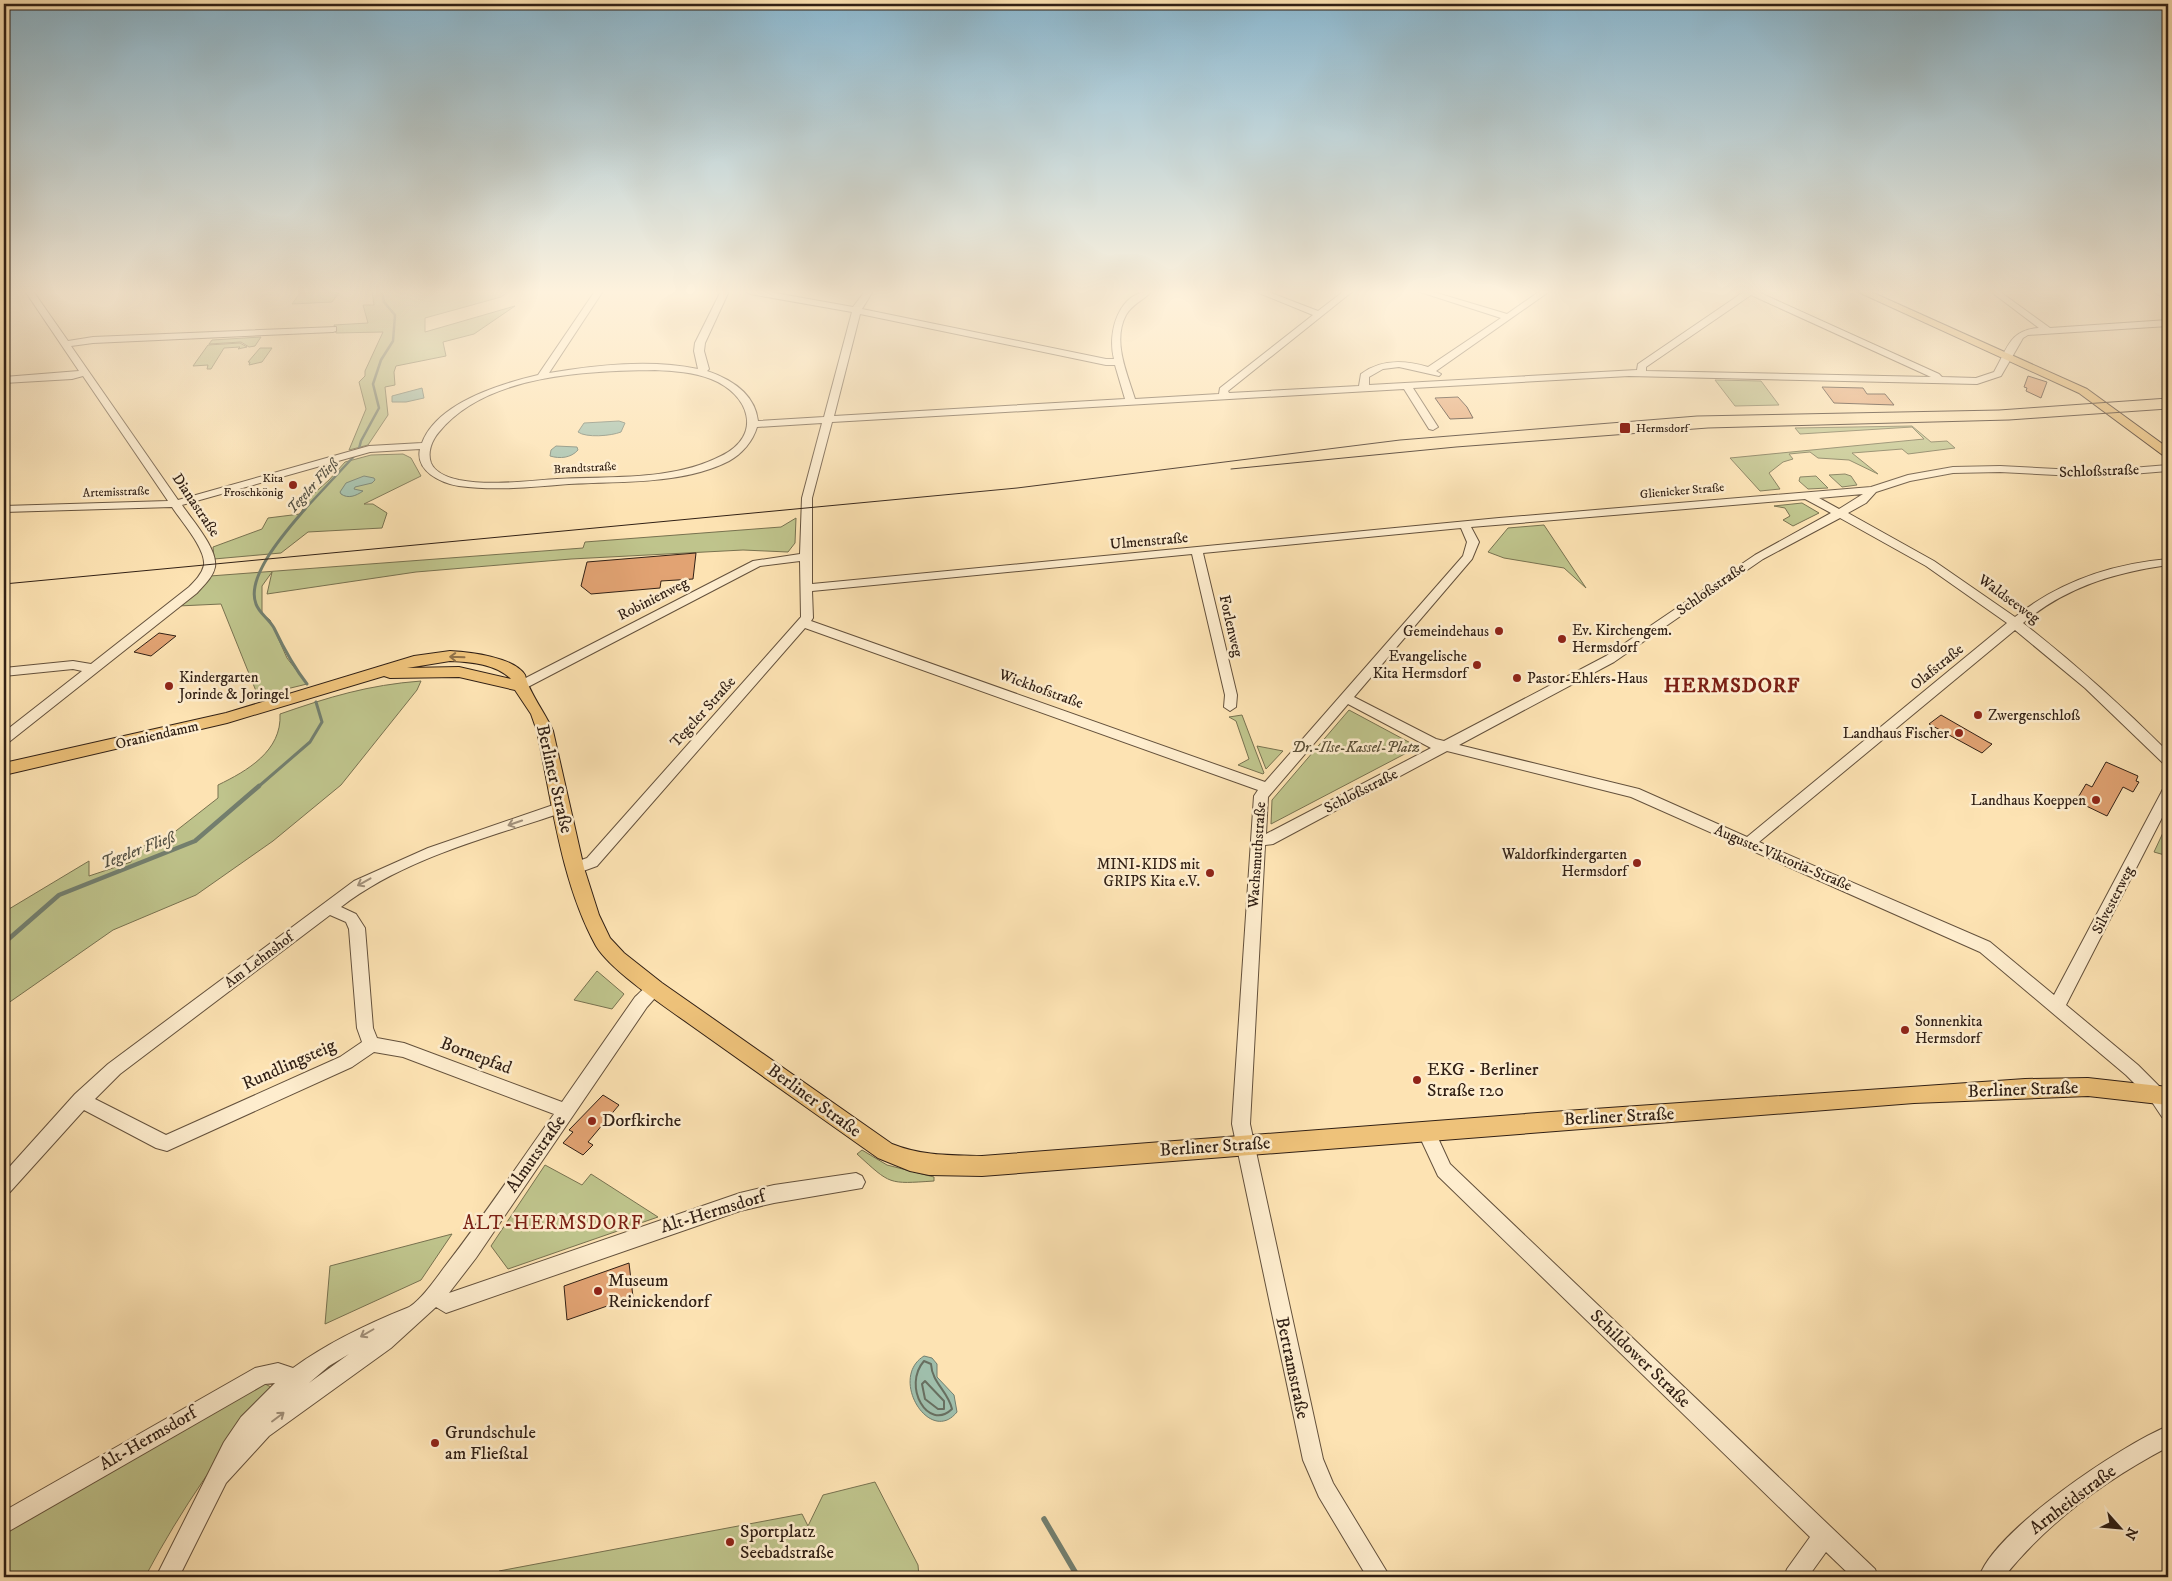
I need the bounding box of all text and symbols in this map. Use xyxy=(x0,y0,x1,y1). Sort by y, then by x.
marker: Hermsdorf xyxy=(1618,421,1632,435)
place label: Hermsdorf xyxy=(1636,421,1691,436)
water label: Tegeler Fließ xyxy=(284,454,343,517)
street label: Brandtstraße xyxy=(553,459,617,477)
street label: Schloßstraße xyxy=(2059,460,2139,482)
street label: Dianastraße xyxy=(168,470,224,540)
place label: Kita Froschkönig xyxy=(224,471,284,500)
marker: Kita Froschkönig xyxy=(287,479,299,491)
street label: Glienicker Straße xyxy=(1639,480,1725,502)
street label: Artemisstraße xyxy=(82,483,150,501)
street label: Ulmenstraße xyxy=(1109,528,1189,554)
street label: Schloßstraße xyxy=(1673,558,1749,620)
street label: Waldseeweg xyxy=(1974,570,2044,628)
street label: Robinienweg xyxy=(614,573,692,625)
street label: Forlenweg xyxy=(1215,593,1247,659)
place label: Ev. Kirchengem. Hermsdorf xyxy=(1572,621,1672,657)
place label: Gemeindehaus xyxy=(1403,622,1489,641)
marker: Gemeindehaus xyxy=(1493,625,1505,637)
marker: Ev. Kirchengem. Hermsdorf xyxy=(1556,633,1568,645)
street label: Olafstraße xyxy=(1906,640,1968,694)
place label: Evangelische Kita Hermsdorf xyxy=(1373,647,1469,683)
one-way arrow xyxy=(450,653,466,662)
marker: Evangelische Kita Hermsdorf xyxy=(1471,659,1483,671)
street label: Wickhofstraße xyxy=(995,665,1086,713)
place label: Kindergarten Jorinde & Joringel xyxy=(177,668,290,704)
place label: Pastor-Ehlers-Haus xyxy=(1527,669,1648,688)
marker: Pastor-Ehlers-Haus xyxy=(1511,672,1523,684)
street label: Tegeler Straße xyxy=(666,673,740,751)
district label: HERMSDORF xyxy=(1664,674,1800,699)
marker: Kindergarten Jorinde & Joringel xyxy=(163,680,175,692)
place label: Zwergenschloß xyxy=(1988,706,2080,725)
marker: Zwergenschloß xyxy=(1972,709,1984,721)
street label: Oraniendamm xyxy=(114,716,200,754)
street label: Berliner Straße xyxy=(531,723,577,835)
place label: Landhaus Fischer xyxy=(1843,724,1949,743)
marker: Landhaus Fischer xyxy=(1953,727,1965,739)
park label: Dr.-Ilse-Kassel-Platz xyxy=(1292,738,1420,757)
street label: Schloßstraße xyxy=(1321,764,1401,818)
place label: Landhaus Koeppen xyxy=(1971,791,2086,810)
marker: Landhaus Koeppen xyxy=(2090,794,2102,806)
street label: Wachsmuthstraße xyxy=(1244,801,1270,910)
one-way arrow xyxy=(508,819,524,828)
street label: Auguste-Viktoria-Straße xyxy=(1711,820,1855,896)
water label: Tegeler Fließ xyxy=(98,826,179,873)
place label: Waldorfkindergarten Hermsdorf xyxy=(1501,845,1629,881)
place label: MINI-KIDS mit GRIPS Kita e.V. xyxy=(1097,855,1200,891)
marker: Waldorfkindergarten Hermsdorf xyxy=(1631,857,1643,869)
street label: Silvesterweg xyxy=(2088,862,2139,937)
marker: MINI-KIDS mit GRIPS Kita e.V. xyxy=(1204,867,1216,879)
one-way arrow xyxy=(357,877,372,887)
street label: Am Lehnshof xyxy=(221,927,299,992)
place label: Sonnenkita Hermsdorf xyxy=(1915,1012,1983,1048)
marker: Sonnenkita Hermsdorf xyxy=(1899,1024,1911,1036)
street label: Bornepfad xyxy=(437,1032,515,1080)
street label: Rundlingsteig xyxy=(239,1035,339,1095)
place label: EKG - Berliner Straße 120 xyxy=(1427,1059,1539,1102)
street label: Berliner Straße xyxy=(763,1060,865,1142)
marker: EKG - Berliner Straße 120 xyxy=(1411,1074,1423,1086)
street label: Berliner Straße xyxy=(1967,1077,2079,1103)
street label: Berliner Straße xyxy=(1563,1103,1675,1131)
place label: Dorfkirche xyxy=(602,1110,681,1132)
street label: Almutstraße xyxy=(501,1111,571,1197)
marker: Dorfkirche xyxy=(586,1115,598,1127)
street label: Berliner Straße xyxy=(1159,1132,1271,1162)
street label: Alt-Hermsdorf xyxy=(658,1185,771,1238)
district label: ALT-HERMSDORF xyxy=(463,1212,643,1235)
place label: Museum Reinickendorf xyxy=(608,1270,713,1313)
marker: Museum Reinickendorf xyxy=(592,1285,604,1297)
street label: Schildower Straße xyxy=(1585,1305,1695,1413)
street label: Bertramstraße xyxy=(1270,1315,1314,1421)
one-way arrow xyxy=(361,1328,375,1338)
street label: Alt-Hermsdorf xyxy=(96,1401,203,1476)
one-way arrow xyxy=(271,1412,285,1422)
place label: Grundschule am Fließtal xyxy=(445,1422,536,1465)
marker: Grundschule am Fließtal xyxy=(429,1437,441,1449)
street label: Arnheidstraße xyxy=(2025,1460,2121,1540)
north arrow xyxy=(2094,1504,2144,1554)
place label: Sportplatz Seebadstraße xyxy=(740,1521,834,1564)
text: N xyxy=(2120,1524,2141,1543)
marker: Sportplatz Seebadstraße xyxy=(724,1536,736,1548)

